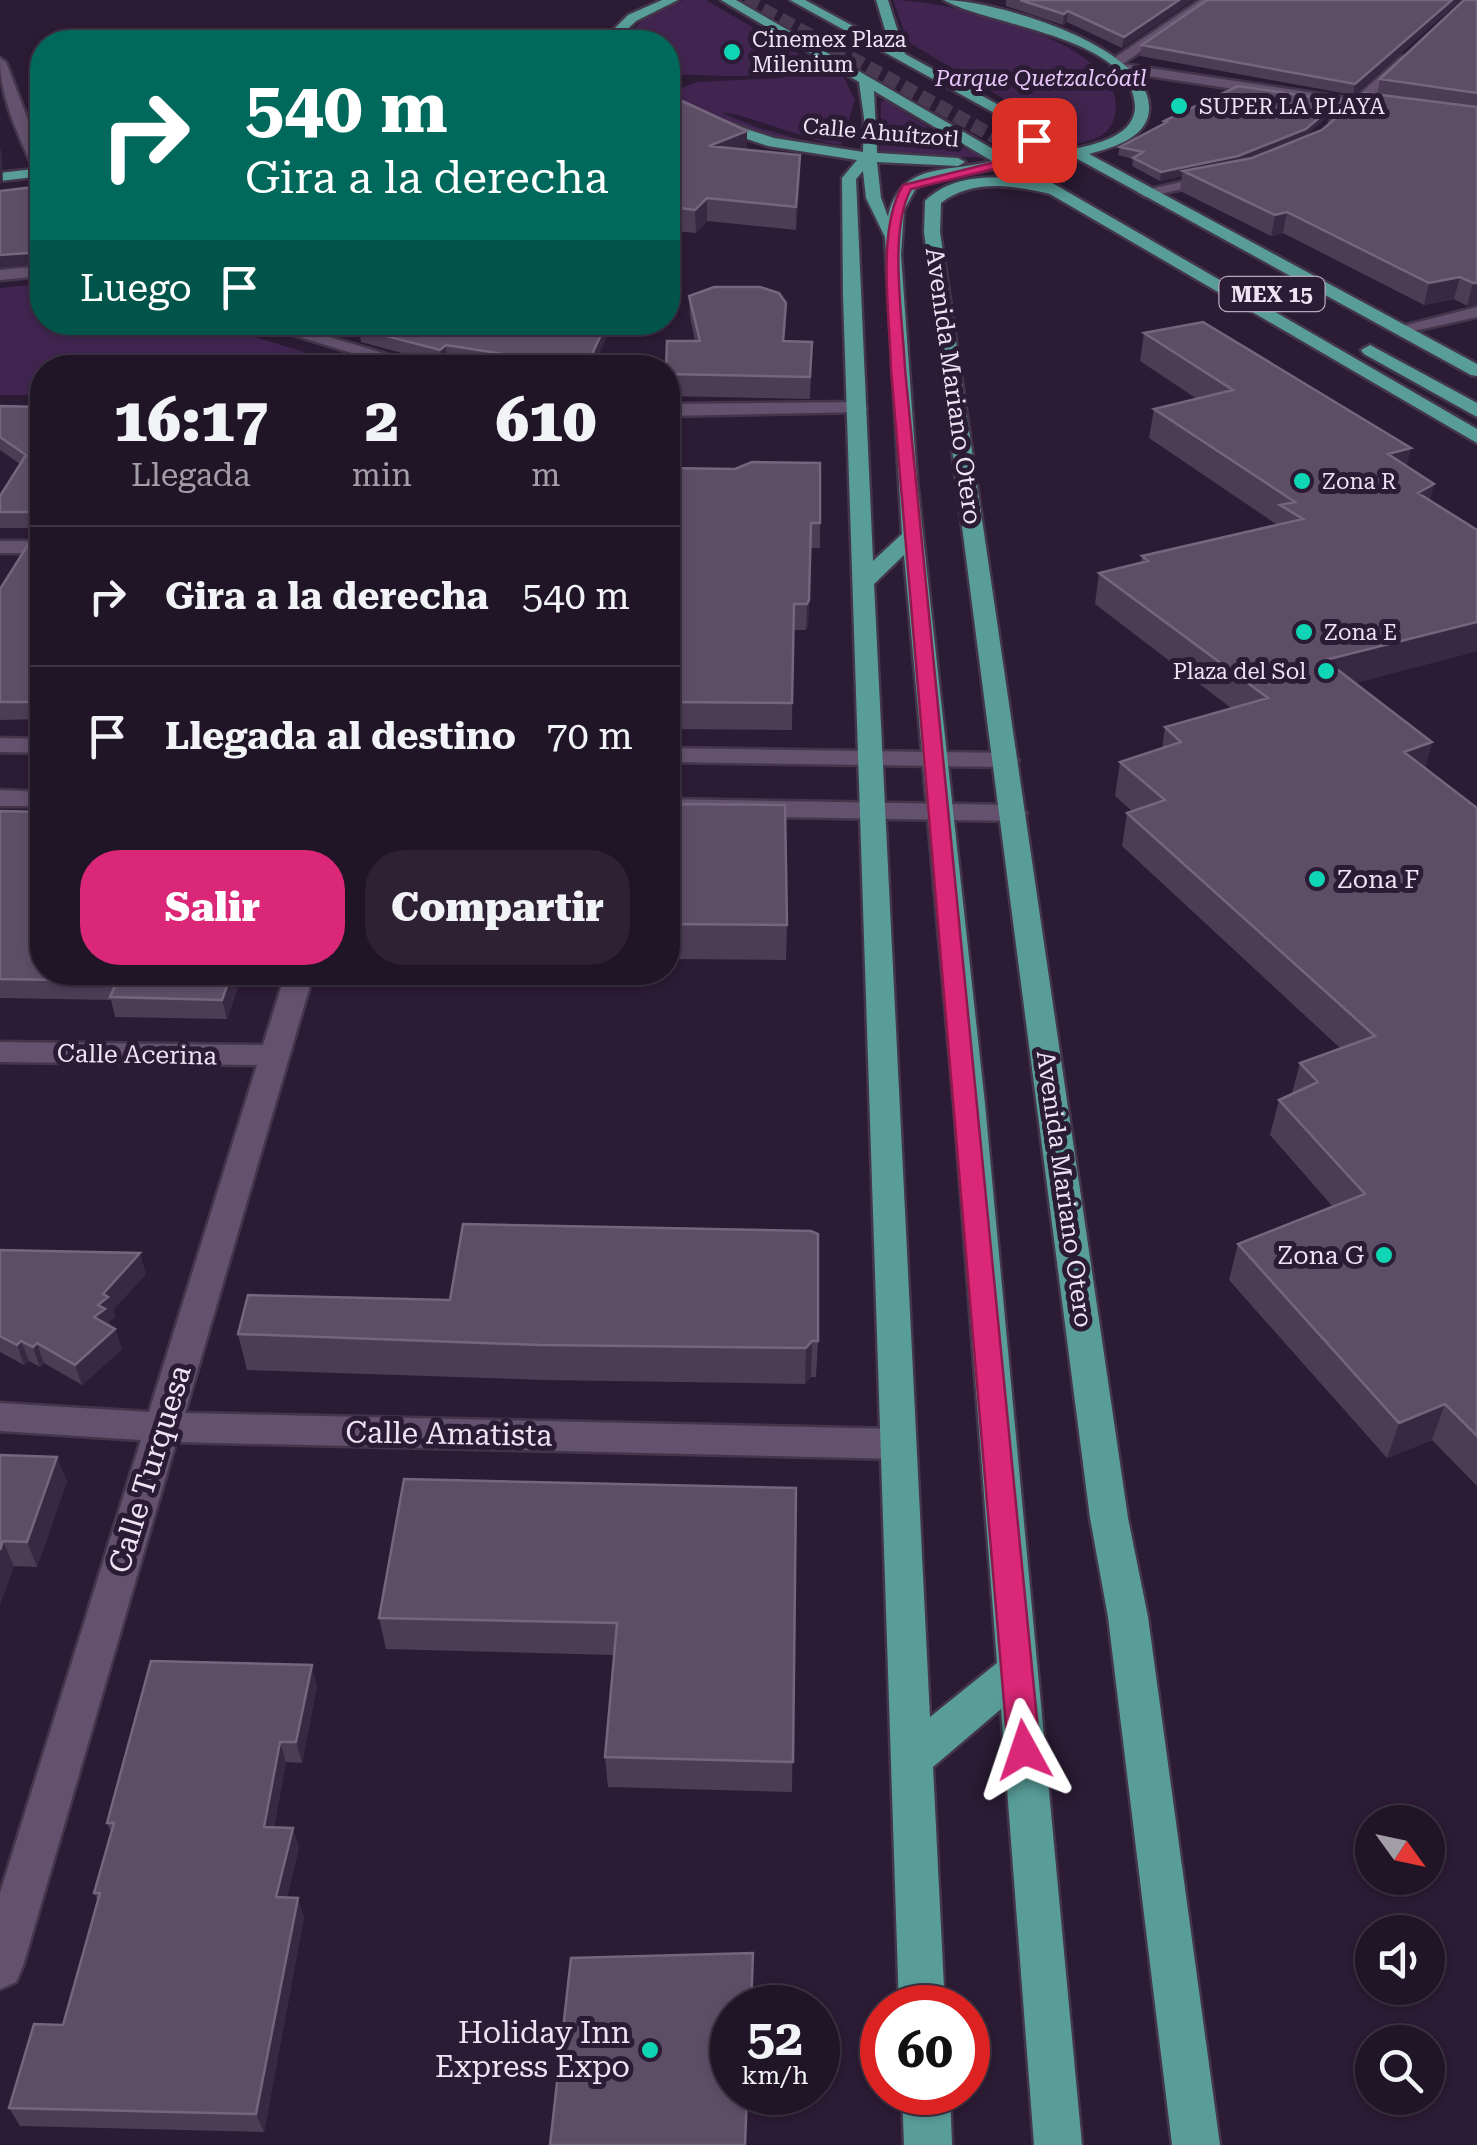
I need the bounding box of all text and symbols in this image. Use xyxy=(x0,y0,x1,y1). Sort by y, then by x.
place label: Cinemex Plaza Milenium xyxy=(752,27,906,77)
marker: Cinemex Plaza Milenium xyxy=(721,41,743,63)
park label: Parque Quetzalcóatl xyxy=(934,66,1147,91)
text: 540 m xyxy=(245,67,448,149)
icon: right xyxy=(80,70,210,200)
place label: SUPER LA PLAYA xyxy=(1199,94,1385,119)
marker: SUPER LA PLAYA xyxy=(1168,95,1190,117)
pin xyxy=(992,98,1077,183)
street label: Calle Ahuítzotl xyxy=(802,113,960,152)
icon: arrive xyxy=(1007,113,1062,168)
text: Gira a la derecha xyxy=(245,151,609,204)
street label: Avenida Mariano Otero xyxy=(920,246,987,526)
icon: arrive xyxy=(212,260,267,315)
text: Luego xyxy=(80,266,192,310)
road number: MEX 15 xyxy=(1220,277,1324,311)
text: 16:17 xyxy=(114,385,268,456)
text: 2 xyxy=(365,385,399,456)
text: 610 xyxy=(495,385,596,456)
text: Llegada xyxy=(131,456,251,494)
text: min xyxy=(352,456,412,494)
text: m xyxy=(531,456,560,494)
place label: Zona R xyxy=(1322,469,1396,494)
marker: Zona R xyxy=(1291,470,1313,492)
icon: right xyxy=(80,569,135,624)
text: Gira a la derecha xyxy=(165,574,489,618)
text: 540 m xyxy=(522,574,630,618)
place label: Zona E xyxy=(1324,620,1397,645)
marker: Zona E xyxy=(1293,621,1315,643)
place label: Plaza del Sol xyxy=(1173,659,1306,684)
marker: Plaza del Sol xyxy=(1315,660,1337,682)
icon: arrive xyxy=(80,709,135,764)
text: Llegada al destino xyxy=(165,714,516,758)
text: 70 m xyxy=(546,714,633,758)
button: Salir xyxy=(80,850,345,965)
button: Compartir xyxy=(365,850,630,965)
place label: Zona F xyxy=(1337,865,1419,894)
marker: Zona F xyxy=(1306,868,1328,890)
street label: Calle Acerina xyxy=(57,1039,218,1070)
street label: Avenida Mariano Otero xyxy=(1031,1049,1098,1329)
place label: Zona G xyxy=(1278,1241,1364,1270)
marker: Zona G xyxy=(1373,1244,1395,1266)
street label: Calle Turquesa xyxy=(101,1361,198,1577)
street label: Calle Amatista xyxy=(345,1414,553,1453)
position arrow xyxy=(972,1698,1076,1802)
north arrow xyxy=(1355,1805,1445,1895)
map controls xyxy=(1355,1805,1445,2115)
button: sound xyxy=(1355,1915,1445,2005)
speed limit sign: 60 xyxy=(860,1985,990,2115)
text: 52 xyxy=(747,2009,803,2067)
place label: Holiday Inn Express Expo xyxy=(435,2015,630,2084)
button: search xyxy=(1355,2025,1445,2115)
marker: Holiday Inn Express Expo xyxy=(639,2039,661,2061)
text: km/h xyxy=(742,2061,808,2090)

